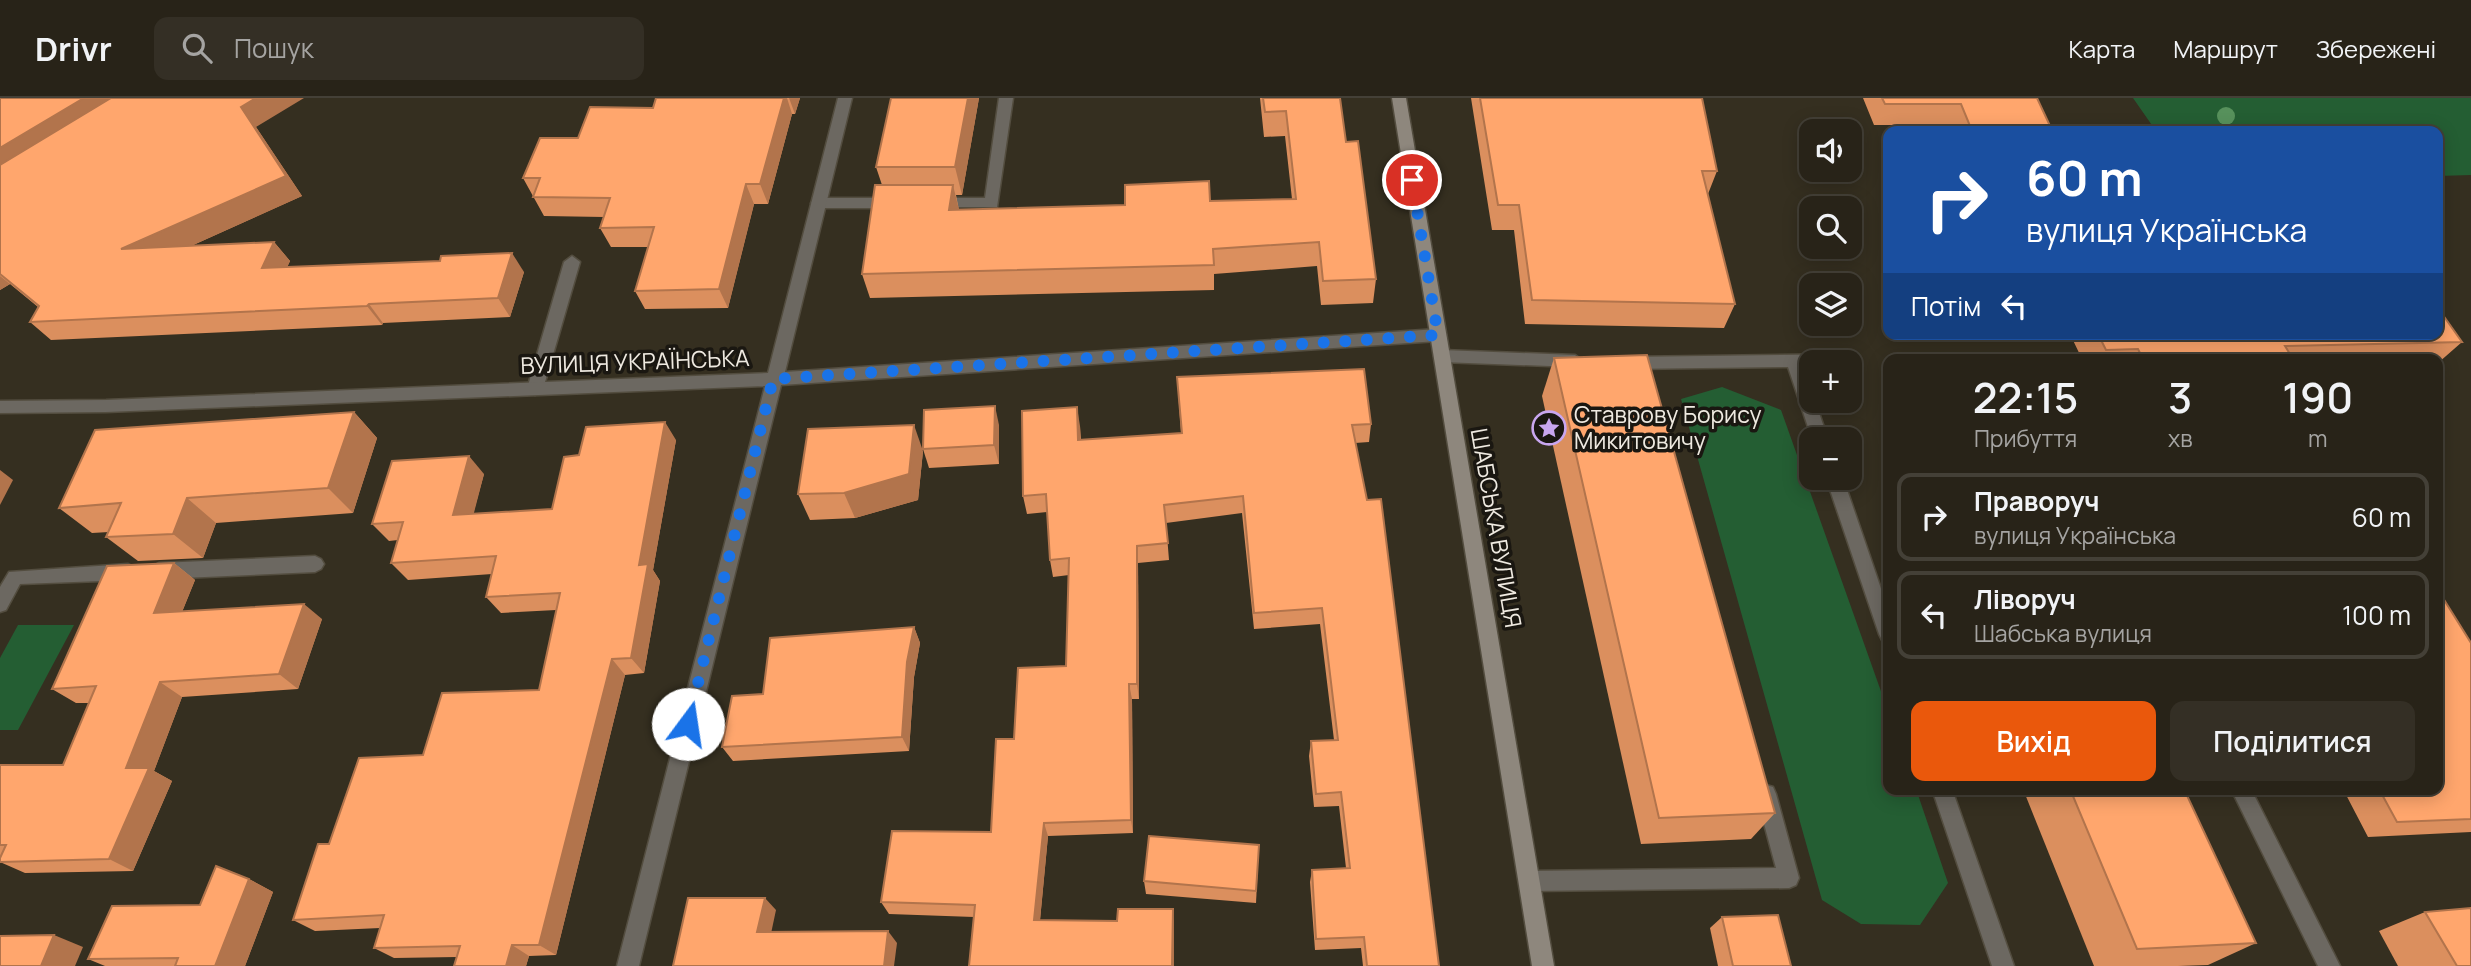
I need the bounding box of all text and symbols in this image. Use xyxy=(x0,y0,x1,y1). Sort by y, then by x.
search box xyxy=(154,17,644,80)
text: Drivr xyxy=(35,26,112,71)
icon: search xyxy=(178,29,216,67)
text: Пошук xyxy=(234,30,314,66)
text: Карта xyxy=(2069,32,2135,65)
text: Маршрут xyxy=(2173,32,2278,65)
text: Збережені xyxy=(2316,32,2436,65)
map controls xyxy=(1799,119,1862,490)
button: sound xyxy=(1799,119,1862,182)
text: 60 m xyxy=(2026,144,2143,211)
pin xyxy=(1382,150,1442,210)
icon: right xyxy=(1911,154,2002,245)
icon: arrive xyxy=(1393,161,1431,199)
button: search xyxy=(1799,196,1862,259)
text: вулиця Українська xyxy=(2026,208,2307,252)
button: layers xyxy=(1799,273,1862,336)
icon: left xyxy=(1995,287,2033,325)
text: Потім xyxy=(1911,288,1981,324)
street label: ВУЛИЦЯ УКРАЇНСЬКА xyxy=(520,341,751,381)
button: + xyxy=(1799,350,1862,413)
text: 22:15 xyxy=(1973,368,2078,426)
text: 3 xyxy=(2168,368,2192,426)
text: 190 xyxy=(2282,368,2353,426)
place label: Ставрову Борису Микитовичу xyxy=(1574,398,1762,456)
place icon: Ставрову Борису Микитовичу xyxy=(1530,409,1568,447)
text: Прибуття xyxy=(1974,422,2077,454)
text: хв xyxy=(2168,422,2192,454)
text: m xyxy=(2308,422,2328,454)
street label: ШАБСЬКА ВУЛИЦЯ xyxy=(1464,426,1530,630)
button: − xyxy=(1799,427,1862,490)
text: Праворуч xyxy=(1974,483,2099,519)
icon: right xyxy=(1915,498,1953,536)
text: 60 m xyxy=(2352,499,2411,535)
text: вулиця Українська xyxy=(1974,519,2176,551)
text: Ліворуч xyxy=(1974,581,2076,617)
icon: left xyxy=(1915,596,1953,634)
text: 100 m xyxy=(2342,597,2411,633)
text: Шабська вулиця xyxy=(1974,617,2152,649)
position arrow xyxy=(651,687,725,761)
button: Вихід xyxy=(1911,701,2156,781)
button: Поділитися xyxy=(2170,701,2415,781)

